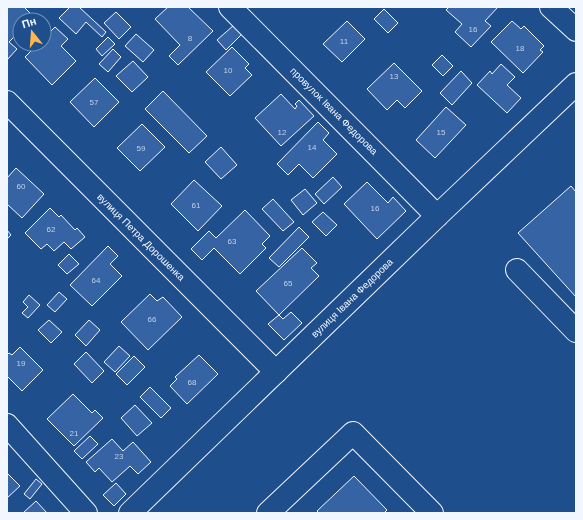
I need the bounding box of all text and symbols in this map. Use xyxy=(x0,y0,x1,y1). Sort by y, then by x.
north arrow xyxy=(12,12,52,52)
text: Пн xyxy=(20,15,38,30)
house number: 16 xyxy=(469,25,478,34)
house number: 8 xyxy=(188,34,193,43)
house number: 11 xyxy=(340,37,349,46)
house number: 18 xyxy=(516,44,525,53)
street label: провулок Івана Федорова xyxy=(288,65,380,157)
house number: 10 xyxy=(224,66,233,75)
house number: 13 xyxy=(390,72,399,81)
house number: 57 xyxy=(90,98,99,107)
house number: 12 xyxy=(278,128,287,137)
house number: 15 xyxy=(437,128,446,137)
house number: 14 xyxy=(308,143,317,152)
house number: 59 xyxy=(137,144,146,153)
house number: 60 xyxy=(17,182,26,191)
street label: вулиця Петра Дорошенка xyxy=(95,191,187,283)
house number: 61 xyxy=(192,201,201,210)
house number: 16 xyxy=(371,204,380,213)
house number: 62 xyxy=(47,225,56,234)
house number: 63 xyxy=(228,237,237,246)
street label: вулиця Івана Федорова xyxy=(309,256,395,340)
house number: 64 xyxy=(92,276,101,285)
house number: 65 xyxy=(284,279,293,288)
house number: 66 xyxy=(148,315,157,324)
house number: 19 xyxy=(17,359,26,368)
house number: 68 xyxy=(188,378,197,387)
house number: 21 xyxy=(70,429,79,438)
house number: 23 xyxy=(115,452,124,461)

